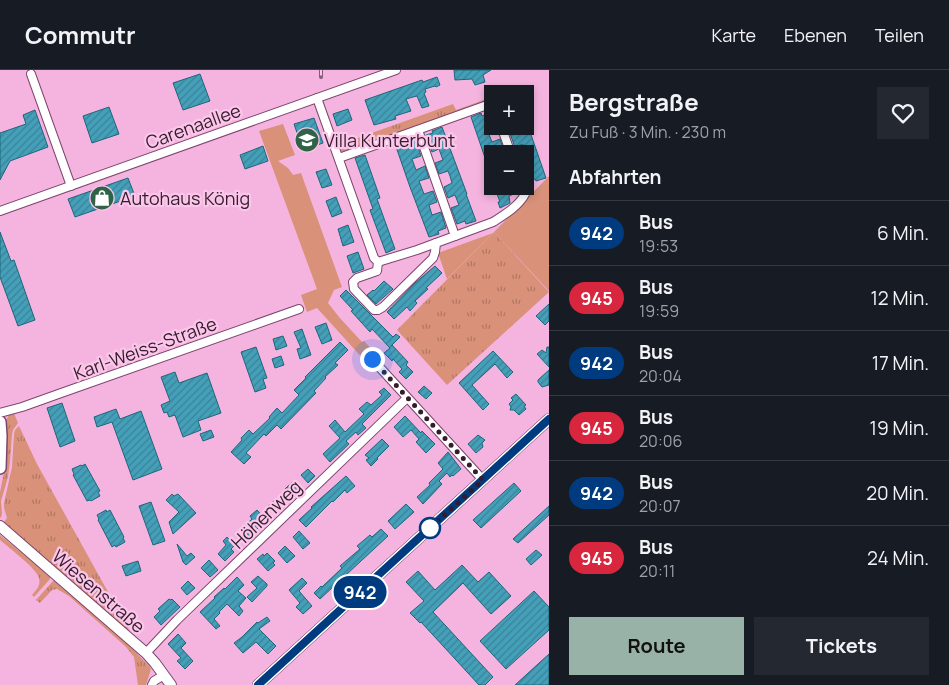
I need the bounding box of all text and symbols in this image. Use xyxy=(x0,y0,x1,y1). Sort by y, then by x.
text: Commutr xyxy=(25,18,136,51)
text: Karte xyxy=(712,23,756,47)
text: Ebenen xyxy=(784,23,847,47)
text: Teilen xyxy=(875,23,924,47)
map controls xyxy=(484,85,534,195)
button: + xyxy=(484,85,534,135)
text: Bergstraße xyxy=(569,85,699,118)
button: heart xyxy=(877,87,929,139)
street label: Carenaallee xyxy=(142,98,244,154)
text: Zu Fuß · 3 Min. · 230 m xyxy=(569,121,726,143)
school or university icon: Villa Kunterbunt xyxy=(294,127,320,153)
place label: Villa Kunterbunt xyxy=(324,128,455,152)
button: − xyxy=(484,145,534,195)
text: Abfahrten xyxy=(569,164,662,190)
shop icon: Autohaus König xyxy=(89,185,115,211)
place label: Autohaus König xyxy=(120,186,250,210)
text: Bus xyxy=(639,209,673,235)
text: 6 Min. xyxy=(877,220,929,246)
text: 942 xyxy=(580,221,613,245)
text: 19:53 xyxy=(639,235,678,257)
text: Bus xyxy=(639,274,673,300)
text: 12 Min. xyxy=(870,285,929,311)
text: 945 xyxy=(580,286,613,310)
text: 19:59 xyxy=(639,300,679,322)
street label: Karl-Weiss-Straße xyxy=(70,311,220,385)
text: Bus xyxy=(639,339,673,365)
your location xyxy=(360,347,385,372)
text: 17 Min. xyxy=(872,350,929,376)
text: 942 xyxy=(580,351,613,375)
text: 20:04 xyxy=(639,365,682,387)
text: Bus xyxy=(639,404,673,430)
text: 19 Min. xyxy=(869,415,929,441)
text: 945 xyxy=(580,416,613,440)
text: 20:06 xyxy=(639,430,682,452)
text: Bus xyxy=(639,469,673,495)
street label: Höhenweg xyxy=(226,474,306,554)
text: 20 Min. xyxy=(866,480,929,506)
text: 942 xyxy=(580,481,613,505)
text: 20:07 xyxy=(639,495,680,517)
unlabelled marker xyxy=(419,517,441,539)
text: Bus xyxy=(639,534,673,560)
street label: Wiesenstraße xyxy=(47,544,151,638)
text: 24 Min. xyxy=(867,545,929,571)
text: 945 xyxy=(580,546,613,570)
text: 20:11 xyxy=(639,560,675,582)
line badge: 942 xyxy=(331,576,389,608)
text: 942 xyxy=(344,580,376,604)
button: Route xyxy=(569,617,744,675)
button: Tickets xyxy=(754,617,929,675)

